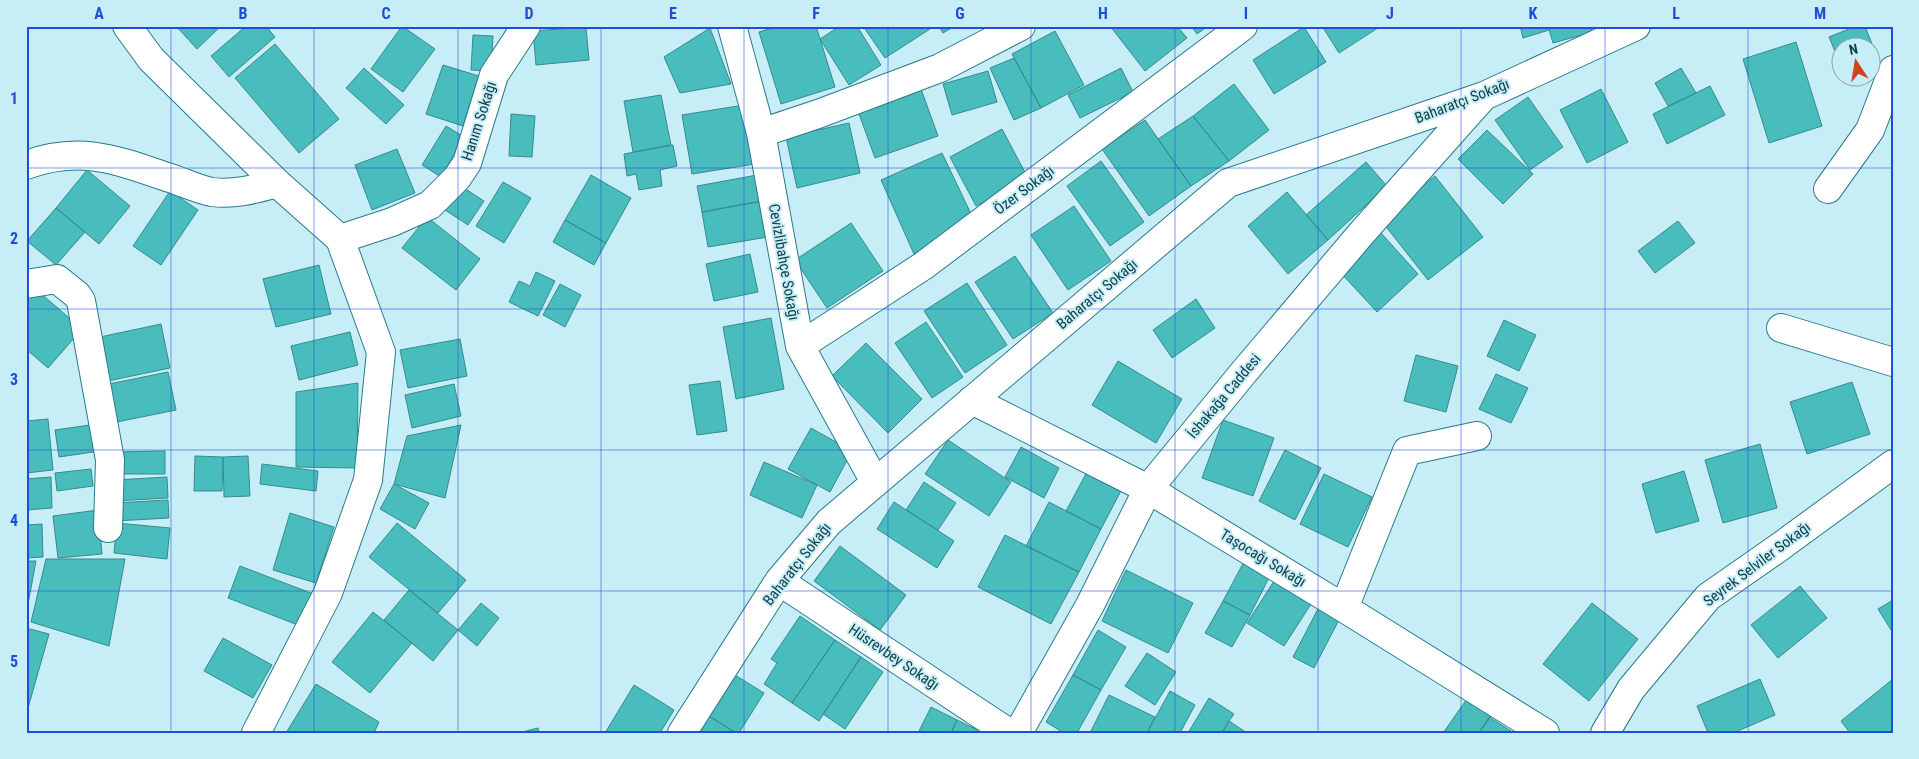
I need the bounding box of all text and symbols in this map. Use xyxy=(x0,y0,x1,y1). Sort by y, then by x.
text: A xyxy=(94,4,104,23)
text: B xyxy=(239,4,248,23)
text: C xyxy=(381,4,391,23)
text: D xyxy=(524,4,534,23)
text: E xyxy=(669,4,677,23)
text: F xyxy=(812,4,820,23)
text: G xyxy=(955,4,965,23)
text: H xyxy=(1098,4,1108,23)
text: I xyxy=(1244,4,1248,23)
text: J xyxy=(1386,4,1394,23)
text: K xyxy=(1529,4,1538,23)
text: L xyxy=(1672,4,1680,23)
text: M xyxy=(1814,4,1826,23)
north arrow xyxy=(1832,38,1882,88)
text: N xyxy=(1847,41,1859,58)
street label: Baharatçı Sokağı xyxy=(1412,75,1512,127)
street label: Hanım Sokağı xyxy=(458,79,500,163)
text: 1 xyxy=(10,89,18,108)
street label: Özer Sokağı xyxy=(990,162,1058,218)
street label: Cevizlibahçe Sokağı xyxy=(765,202,803,322)
text: 2 xyxy=(10,229,18,248)
street label: Baharatçı Sokağı xyxy=(1053,255,1141,333)
street label: İshakağa Caddesi xyxy=(1183,350,1265,442)
text: 3 xyxy=(10,370,18,389)
text: 4 xyxy=(10,511,18,530)
street label: Seyrek Selviler Sokağı xyxy=(1700,518,1814,610)
street label: Baharatçı Sokağı xyxy=(759,519,835,609)
street label: Taşocağı Sokağı xyxy=(1217,525,1309,591)
street label: Hüsrevbey Sokağı xyxy=(845,620,943,694)
text: 5 xyxy=(10,652,18,671)

